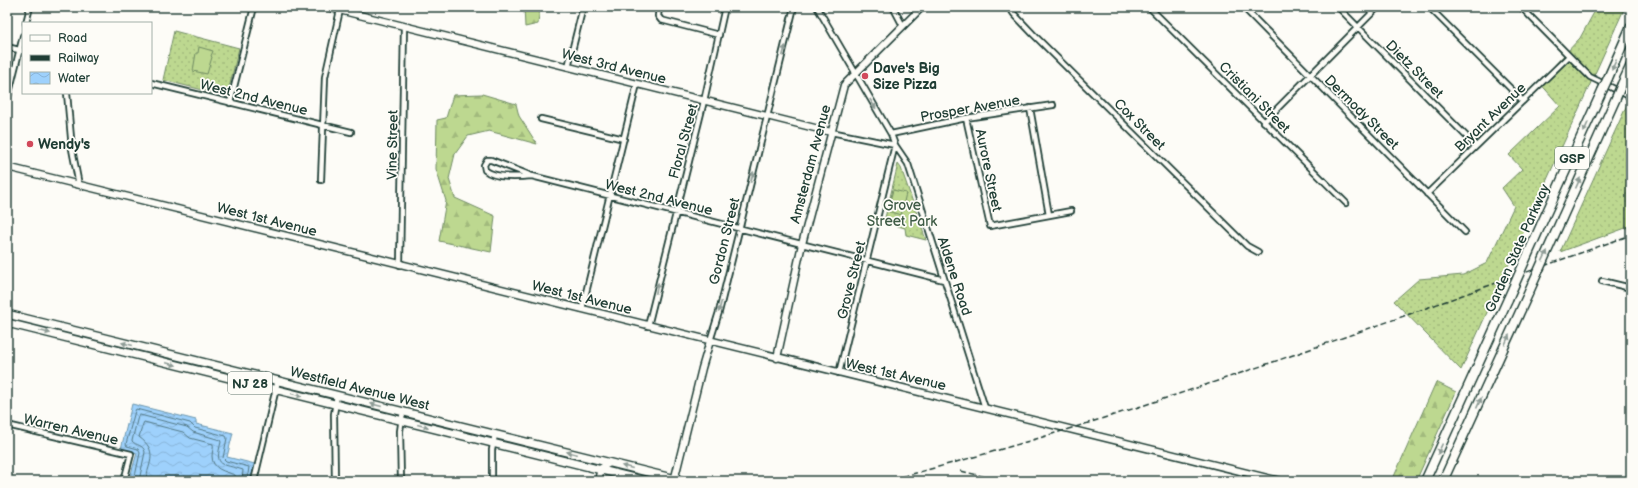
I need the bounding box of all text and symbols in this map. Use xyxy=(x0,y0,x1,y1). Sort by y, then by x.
legend xyxy=(22,22,152,94)
text: Road xyxy=(58,31,87,46)
street label: Dietz Street xyxy=(1382,37,1448,102)
one-way arrow xyxy=(781,44,787,57)
street label: West 3rd Avenue xyxy=(560,45,668,88)
text: Railway xyxy=(58,51,100,66)
street label: Cristiani Street xyxy=(1215,58,1294,137)
one-way arrow xyxy=(1611,59,1617,70)
place label: Dave's Big Size Pizza xyxy=(873,60,940,93)
text: Water xyxy=(58,71,90,86)
marker: Dave's Big Size Pizza xyxy=(860,71,870,81)
street label: Dermody Street xyxy=(1321,72,1403,154)
street label: West 2nd Avenue xyxy=(198,76,309,119)
street label: Bryant Avenue xyxy=(1451,79,1529,155)
street label: Prosper Avenue xyxy=(919,91,1021,126)
street label: Cox Street xyxy=(1110,95,1169,154)
one-way arrow xyxy=(869,98,876,110)
street label: Floral Street xyxy=(665,101,702,181)
street label: Amsterdam Avenue xyxy=(786,103,835,225)
street label: Vine Street xyxy=(383,109,402,180)
one-way arrow xyxy=(1583,121,1589,132)
street label: Aurore Street xyxy=(971,127,1006,214)
place label: Wendy's xyxy=(38,136,90,153)
marker: Wendy's xyxy=(25,139,35,149)
road number: GSP xyxy=(1555,147,1589,169)
one-way arrow xyxy=(749,171,755,183)
street label: West 2nd Avenue xyxy=(603,176,714,219)
one-way arrow xyxy=(1576,176,1582,188)
street label: Garden State Parkway xyxy=(1481,181,1554,315)
street label: Gordon Street xyxy=(705,195,744,286)
park label: Grove Street Park xyxy=(867,197,937,230)
street label: West 1st Avenue xyxy=(215,199,319,240)
street label: Aldene Road xyxy=(934,235,975,318)
street label: Grove Street xyxy=(834,239,870,321)
one-way arrow xyxy=(1542,251,1548,262)
street label: West 1st Avenue xyxy=(530,277,634,318)
one-way arrow xyxy=(655,282,661,294)
one-way arrow xyxy=(717,301,723,313)
one-way arrow xyxy=(39,330,51,336)
one-way arrow xyxy=(1504,335,1510,346)
one-way arrow xyxy=(121,340,133,346)
street label: West 1st Avenue xyxy=(844,355,948,394)
one-way arrow xyxy=(165,361,177,367)
street label: Westfield Avenue West xyxy=(288,363,432,414)
road number: NJ 28 xyxy=(228,372,272,394)
one-way arrow xyxy=(291,392,303,398)
one-way arrow xyxy=(1476,396,1482,408)
one-way arrow xyxy=(370,401,382,407)
street label: Warren Avenue xyxy=(22,410,120,449)
one-way arrow xyxy=(417,423,430,429)
one-way arrow xyxy=(1437,444,1443,455)
one-way arrow xyxy=(566,450,578,456)
one-way arrow xyxy=(621,464,633,470)

